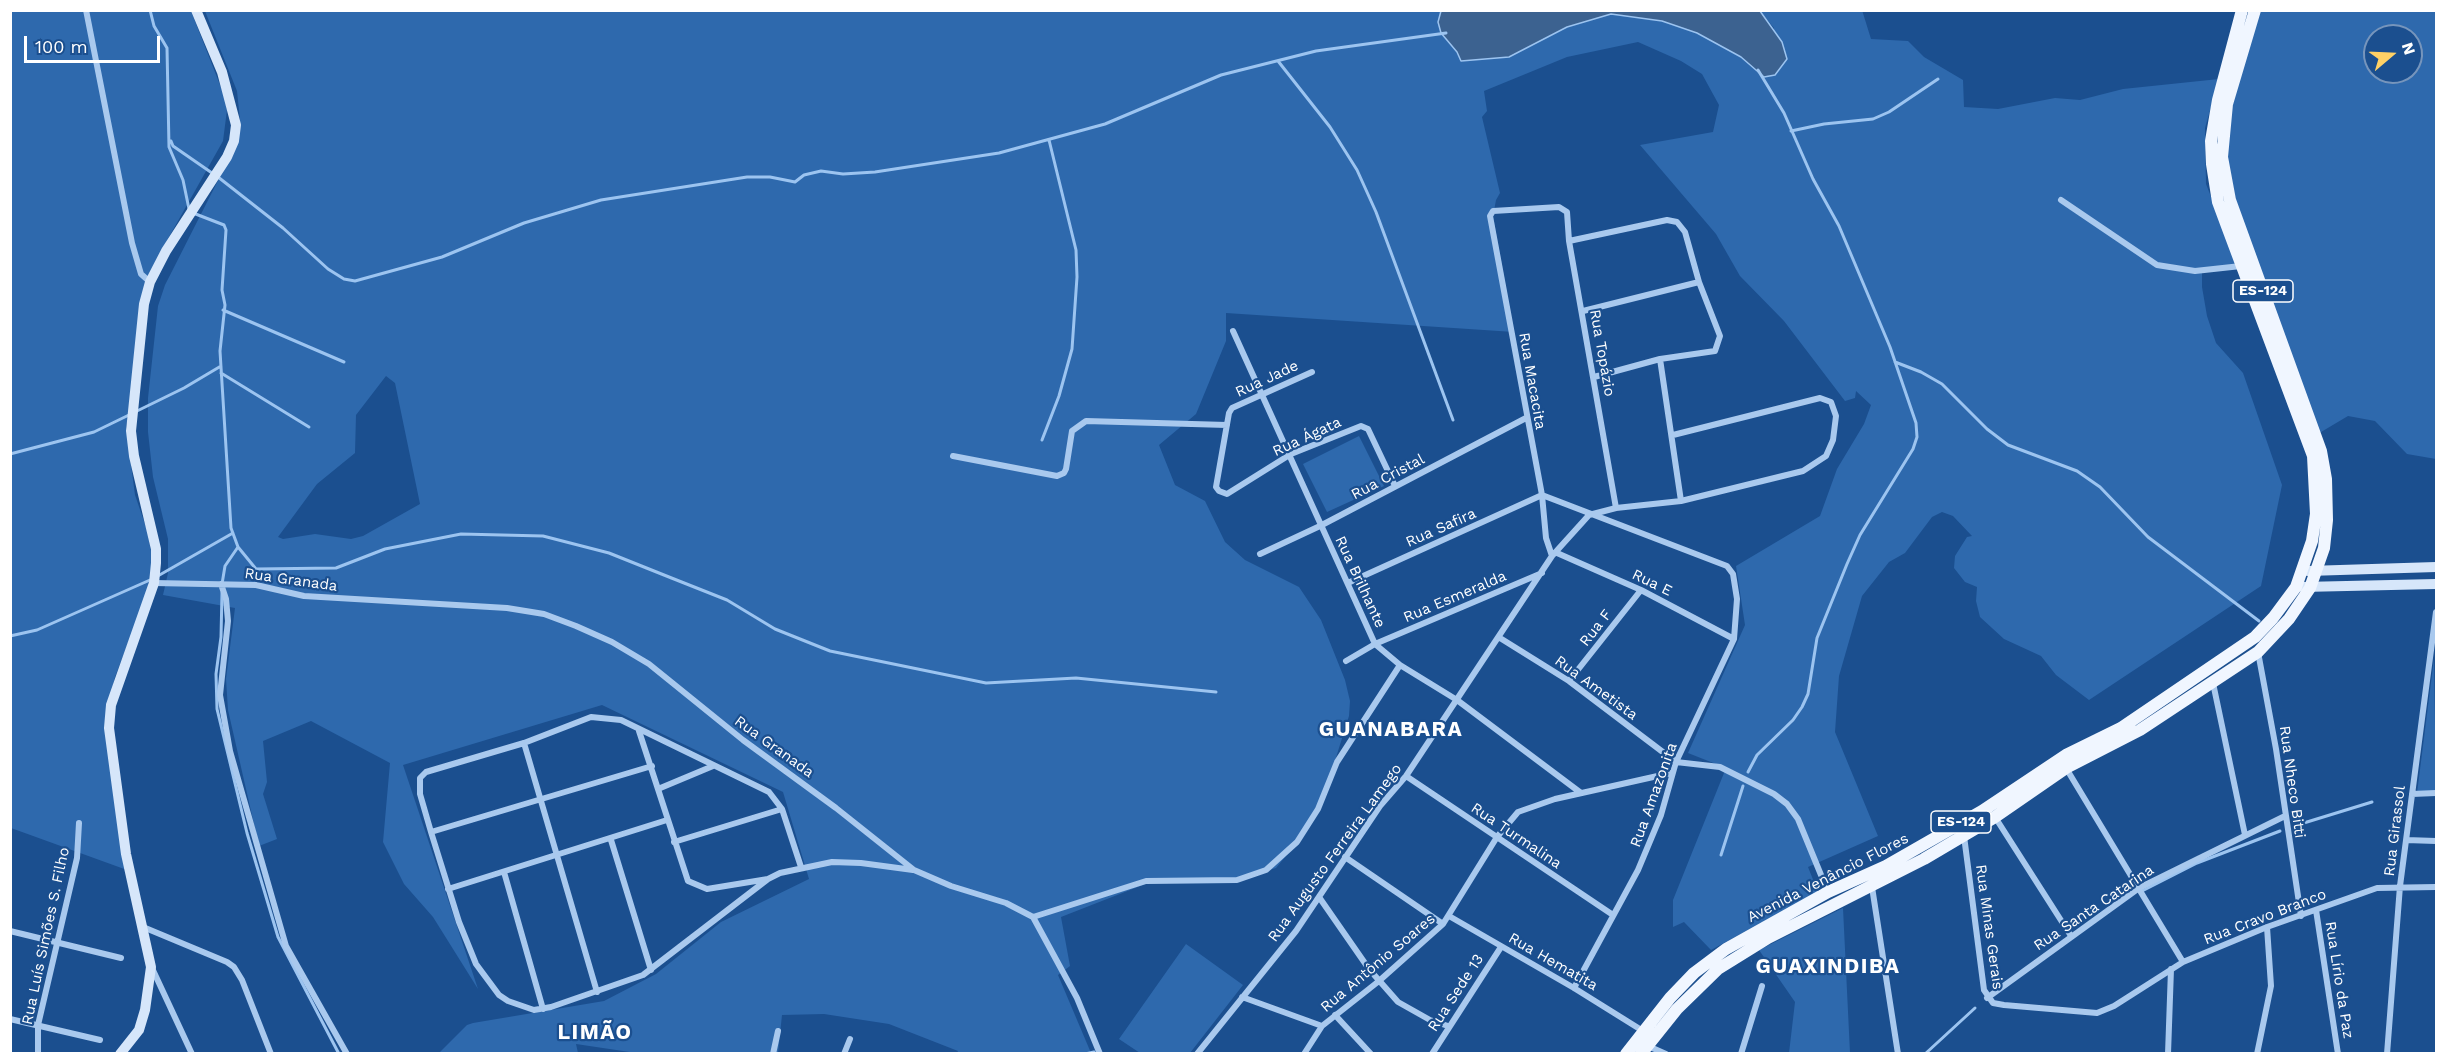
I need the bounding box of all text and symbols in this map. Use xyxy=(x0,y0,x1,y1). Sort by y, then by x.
scale bar xyxy=(27,24,164,62)
north arrow xyxy=(2363,24,2423,84)
text: 100 m xyxy=(35,36,88,57)
text: N xyxy=(2398,40,2420,57)
road number: ES-124 xyxy=(2233,280,2293,302)
street label: Rua Topázio xyxy=(1585,308,1619,398)
street label: Rua Macacita xyxy=(1515,331,1549,431)
street label: Rua Jade xyxy=(1233,357,1301,401)
street label: Rua Ágata xyxy=(1270,413,1344,461)
street label: Rua Cristal xyxy=(1348,450,1428,504)
street label: Rua Safira xyxy=(1403,505,1479,551)
street label: Rua Brilhante xyxy=(1331,533,1389,631)
street label: Rua Granada xyxy=(243,565,339,595)
street label: Rua E xyxy=(1629,566,1675,600)
street label: Rua Esmeralda xyxy=(1401,567,1509,627)
street label: Rua F xyxy=(1576,606,1616,650)
street label: Rua Ametista xyxy=(1551,652,1641,724)
street label: Rua Granada xyxy=(731,712,817,782)
district label: GUANABARA xyxy=(1319,717,1463,743)
street label: Rua Nheco Bitti xyxy=(2275,725,2309,839)
street label: Rua Amazonita xyxy=(1627,740,1681,850)
street label: Rua Augusto Ferreira Lamego xyxy=(1264,760,1406,946)
street label: Rua Girassol xyxy=(2381,785,2409,877)
street label: Rua Turmalina xyxy=(1467,799,1565,873)
road number: ES-124 xyxy=(1931,811,1991,833)
street label: Avenida Venâncio Flores xyxy=(1744,829,1912,927)
street label: Rua Luís Simões S. Filho xyxy=(18,846,74,1026)
street label: Rua Santa Catarina xyxy=(2031,861,2157,955)
street label: Rua Minas Gerais xyxy=(1971,863,2007,991)
street label: Rua Cravo Branco xyxy=(2201,885,2329,949)
street label: Rua Antônio Soares xyxy=(1317,910,1439,1016)
street label: Rua Lírio da Paz xyxy=(2321,920,2357,1040)
street label: Rua Hematita xyxy=(1505,929,1601,995)
street label: Rua Sede 13 xyxy=(1424,951,1488,1035)
district label: GUAXINDIBA xyxy=(1756,954,1900,980)
district label: LIMÃO xyxy=(557,1020,633,1046)

